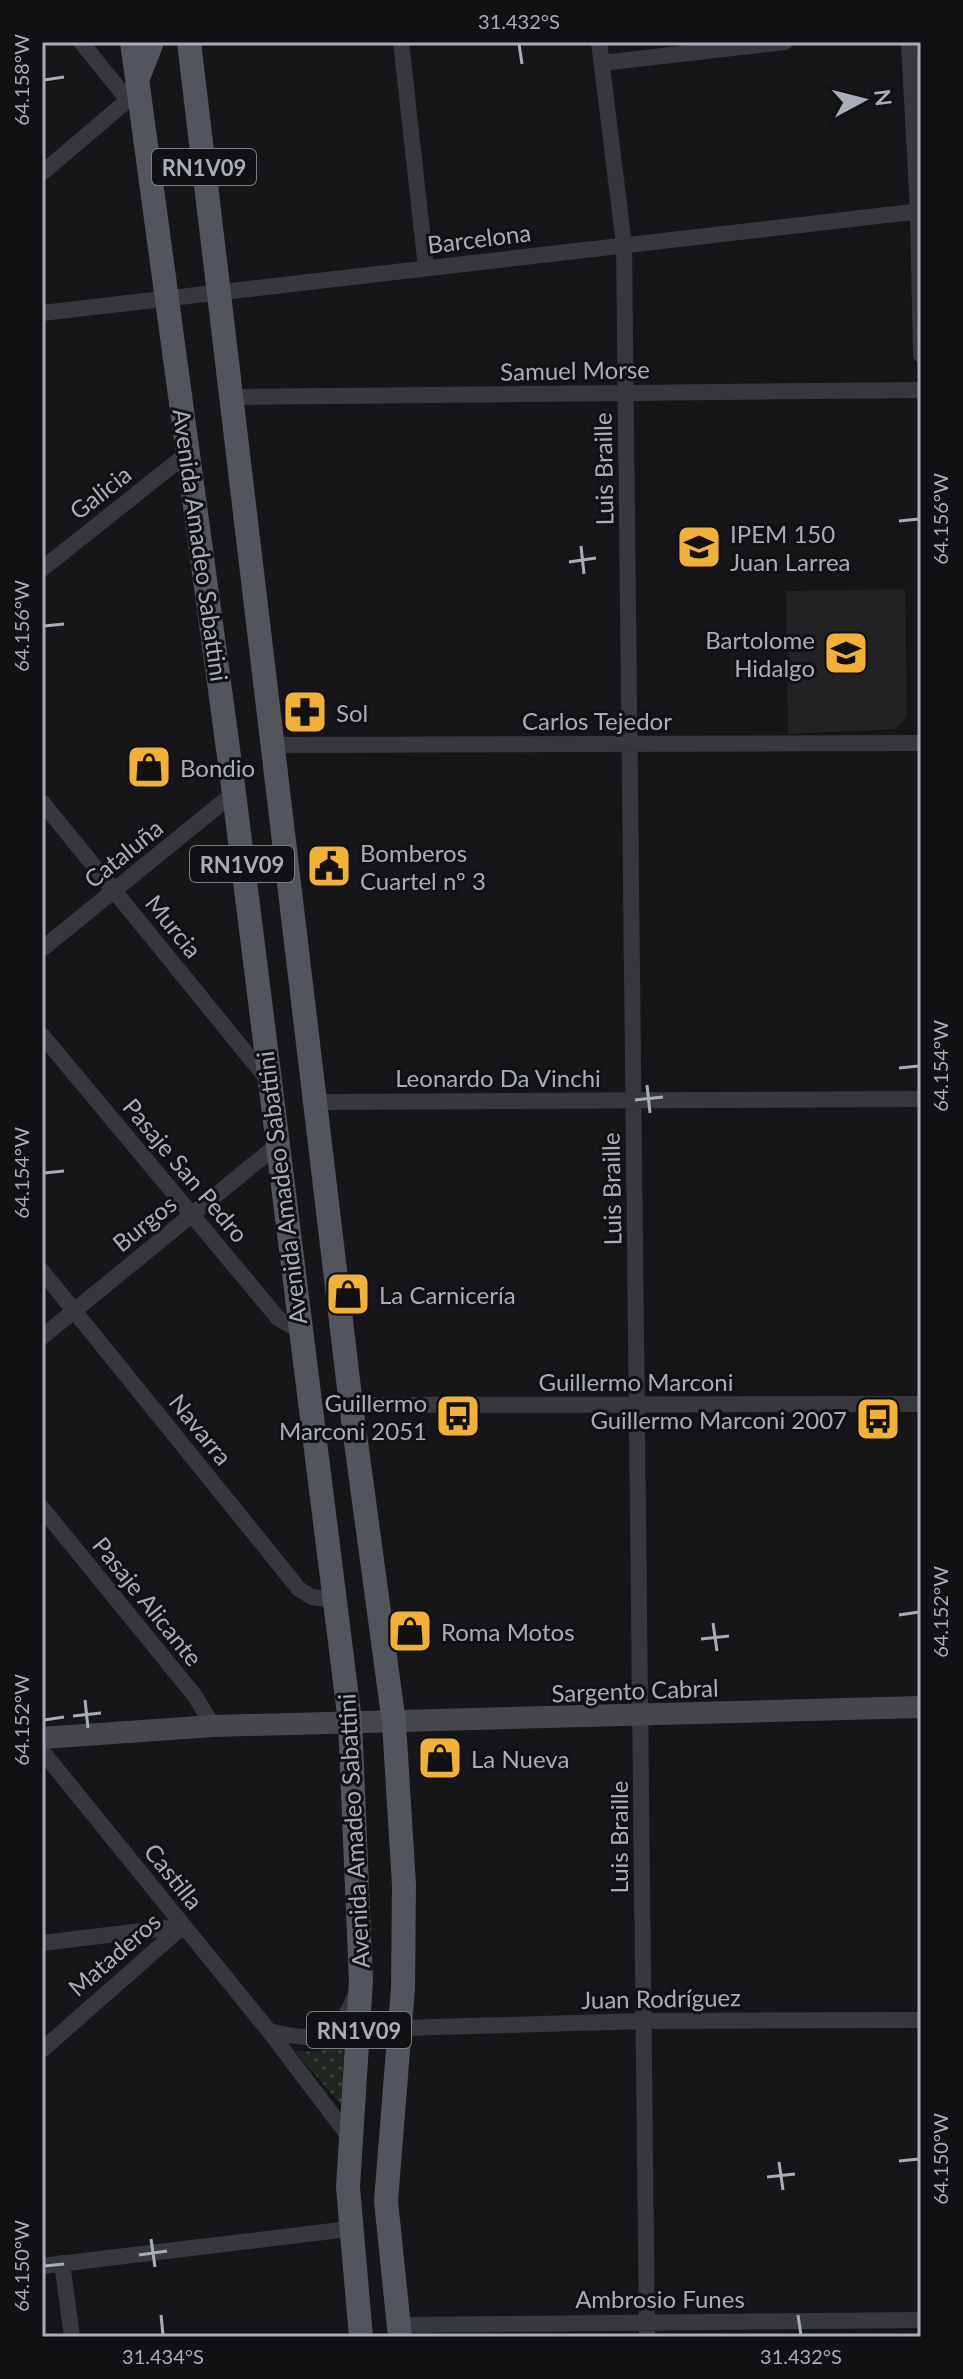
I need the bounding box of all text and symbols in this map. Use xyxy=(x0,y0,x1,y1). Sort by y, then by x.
text: 31.432°S xyxy=(478,9,560,33)
text: 64.158°W xyxy=(9,34,33,126)
north arrow xyxy=(823,60,903,140)
text: N xyxy=(869,87,898,108)
road number: RN1V09 xyxy=(152,149,256,185)
street label: Barcelona xyxy=(426,217,532,259)
street label: Samuel Morse xyxy=(500,354,650,386)
street label: Avenida Amadeo Sabattini xyxy=(167,407,235,683)
street label: Luis Braille xyxy=(588,412,618,526)
street label: Galicia xyxy=(64,459,136,525)
text: 64.156°W xyxy=(928,473,952,565)
place label: IPEM 150 Juan Larrea xyxy=(730,519,850,576)
school or university icon: IPEM 150 Juan Larrea xyxy=(675,523,723,571)
text: 64.156°W xyxy=(9,580,33,672)
place label: Bartolome Hidalgo xyxy=(705,625,815,682)
school or university icon: Bartolome Hidalgo xyxy=(822,629,870,677)
pharmacy icon: Sol xyxy=(281,688,329,736)
place label: Sol xyxy=(336,698,368,727)
street label: Carlos Tejedor xyxy=(522,706,672,735)
shop icon: Bondio xyxy=(125,743,173,791)
place label: Bondio xyxy=(180,753,255,782)
street label: Cataluña xyxy=(78,813,168,893)
place label: Bomberos Cuartel nº 3 xyxy=(360,838,486,895)
public building icon: Bomberos Cuartel nº 3 xyxy=(305,842,353,890)
road number: RN1V09 xyxy=(190,846,294,882)
street label: Murcia xyxy=(140,889,208,963)
text: 64.154°W xyxy=(928,1020,952,1112)
street label: Avenida Amadeo Sabattini xyxy=(250,1050,312,1326)
street label: Leonardo Da Vinchi xyxy=(395,1063,601,1092)
street label: Pasaje San Pedro xyxy=(117,1092,255,1248)
text: 64.154°W xyxy=(9,1127,33,1219)
street label: Luis Braille xyxy=(596,1132,626,1246)
street label: Burgos xyxy=(106,1189,182,1257)
shop icon: La Carnicería xyxy=(324,1270,372,1318)
place label: La Carnicería xyxy=(379,1280,516,1309)
street label: Guillermo Marconi xyxy=(539,1367,733,1396)
street label: Navarra xyxy=(164,1388,238,1470)
place label: Guillermo Marconi 2051 xyxy=(279,1388,427,1445)
bus stop icon: Guillermo Marconi 2051 xyxy=(434,1392,482,1440)
bus stop icon: Guillermo Marconi 2007 xyxy=(854,1395,902,1443)
place label: Guillermo Marconi 2007 xyxy=(590,1405,847,1434)
street label: Pasaje Alicante xyxy=(87,1531,209,1671)
text: 64.152°W xyxy=(928,1566,952,1658)
shop icon: Roma Motos xyxy=(386,1607,434,1655)
place label: Roma Motos xyxy=(441,1617,575,1646)
street label: Sargento Cabral xyxy=(551,1673,719,1707)
text: 64.152°W xyxy=(9,1674,33,1766)
street label: Avenida Amadeo Sabattini xyxy=(331,1693,375,1969)
shop icon: La Nueva xyxy=(416,1734,464,1782)
place label: La Nueva xyxy=(471,1744,569,1773)
street label: Luis Braille xyxy=(604,1781,633,1893)
street label: Castilla xyxy=(139,1837,209,1915)
street label: Mataderos xyxy=(62,1906,166,2002)
street label: Juan Rodríguez xyxy=(581,1982,741,2014)
road number: RN1V09 xyxy=(307,2012,411,2048)
text: 64.150°W xyxy=(928,2113,952,2205)
text: 64.150°W xyxy=(9,2220,33,2312)
street label: Ambrosio Funes xyxy=(575,2284,745,2313)
text: 31.434°S xyxy=(122,2344,204,2368)
text: 31.432°S xyxy=(760,2344,842,2368)

